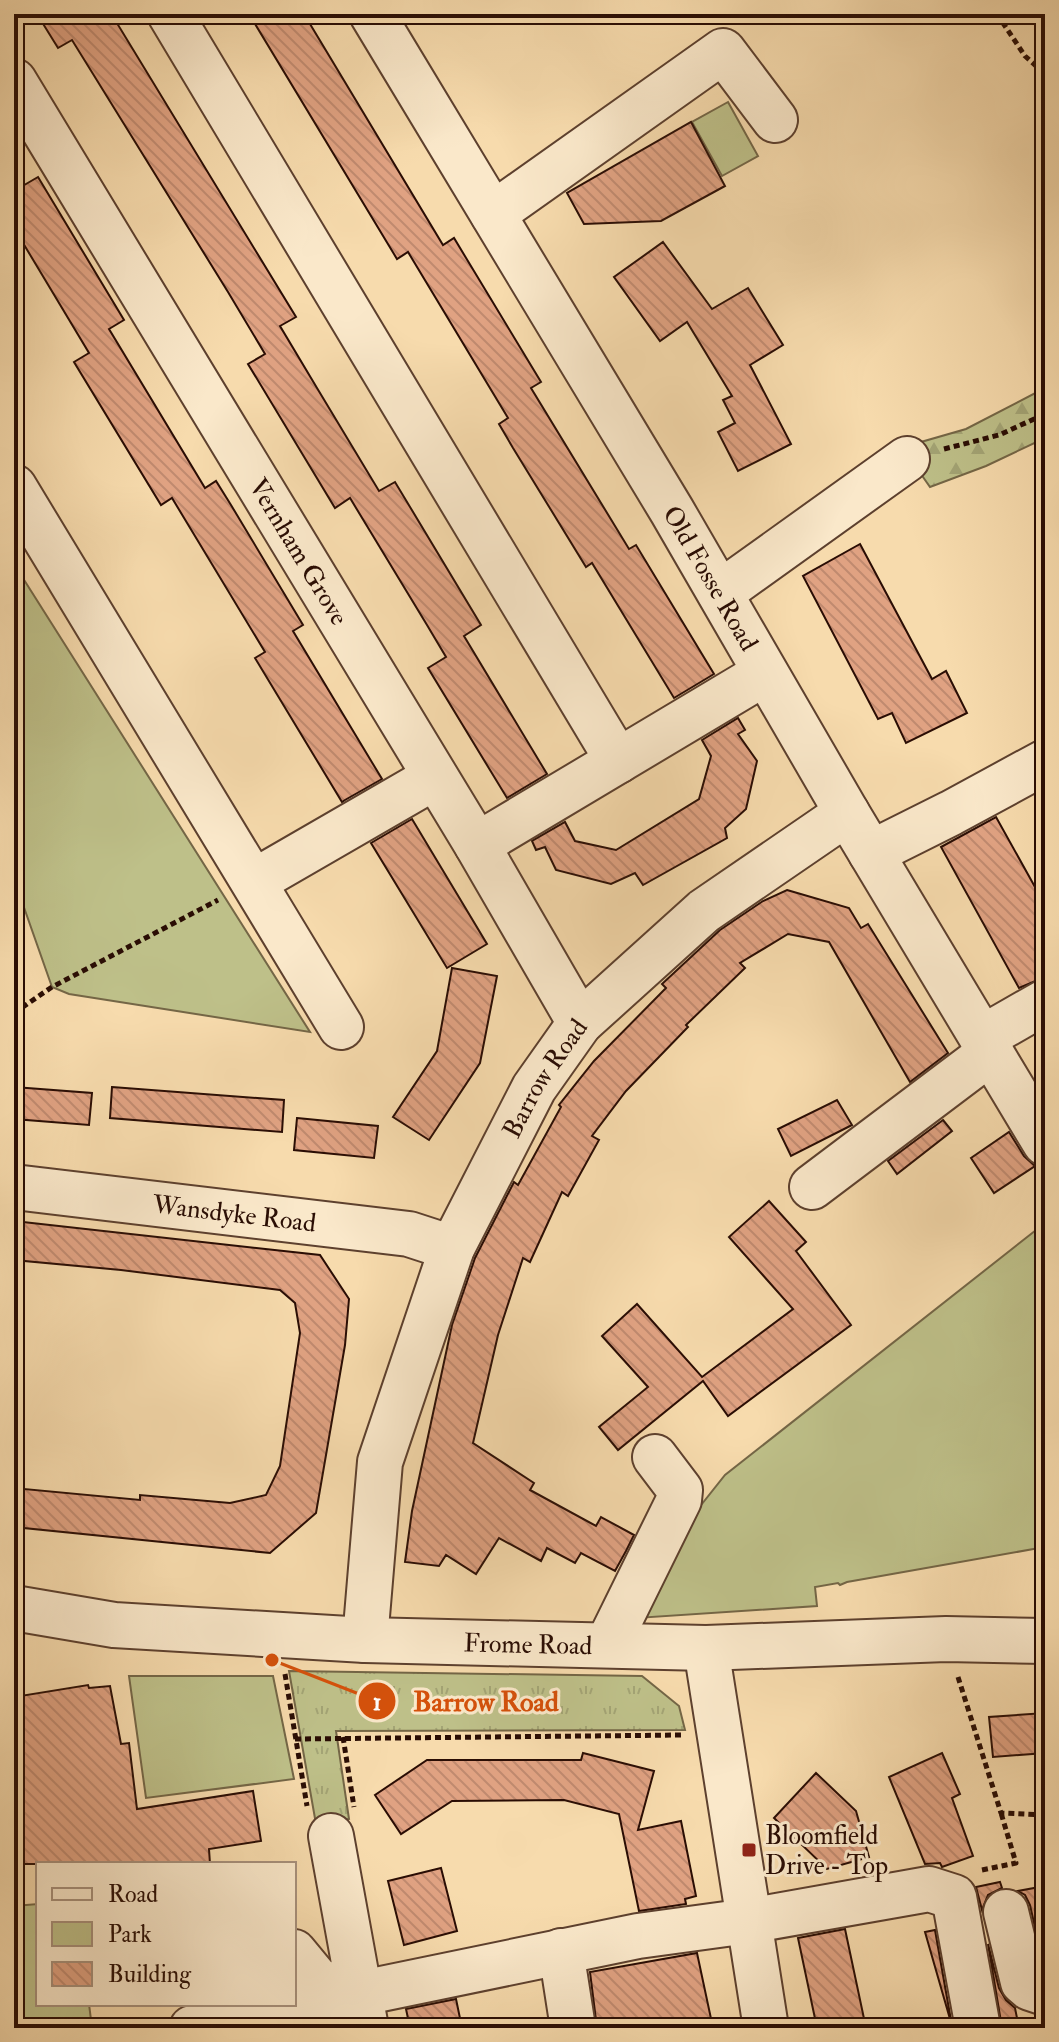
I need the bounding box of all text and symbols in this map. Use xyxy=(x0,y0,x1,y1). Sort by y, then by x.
street label: Vernham Grove xyxy=(242,473,355,631)
street label: Old Fosse Road xyxy=(655,500,765,657)
street label: Barrow Road xyxy=(496,1013,595,1144)
street label: Wansdyke Road xyxy=(150,1189,318,1240)
street label: Frome Road xyxy=(463,1627,593,1662)
callout: Barrow Road xyxy=(357,1675,574,1727)
text: Barrow Road xyxy=(413,1685,559,1720)
text: 1 xyxy=(373,1687,381,1718)
place label: Bloomfield Drive - Top xyxy=(765,1820,888,1883)
marker: Bloomfield Drive - Top xyxy=(740,1841,758,1859)
legend xyxy=(36,1862,296,2006)
text: Road xyxy=(108,1879,158,1910)
text: Park xyxy=(108,1919,152,1950)
text: Building xyxy=(108,1959,192,1990)

